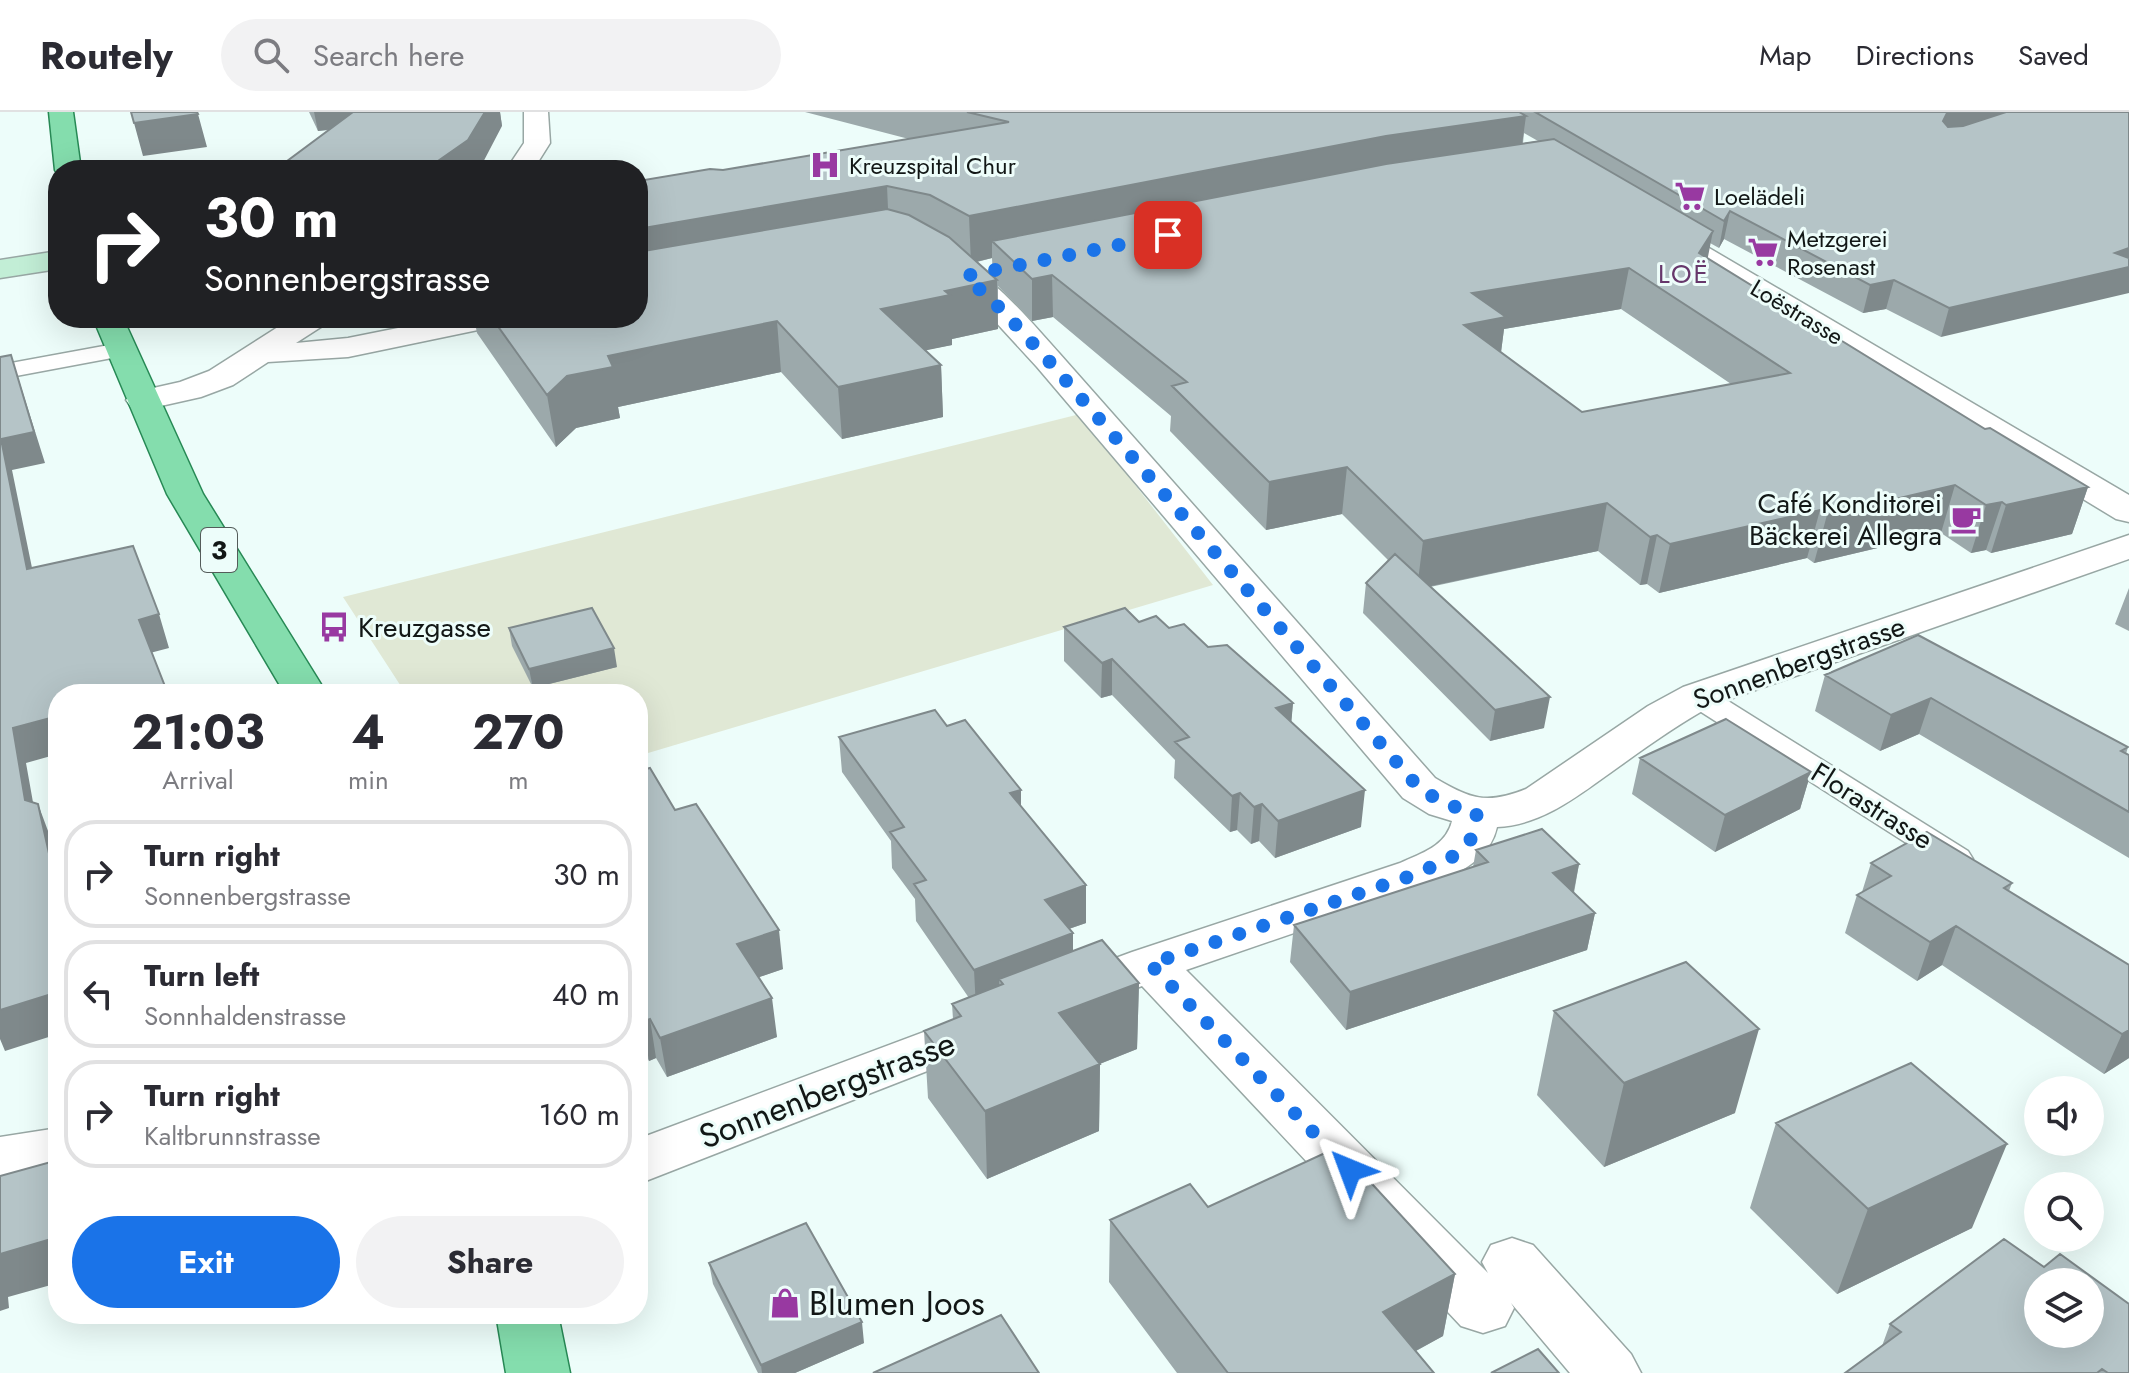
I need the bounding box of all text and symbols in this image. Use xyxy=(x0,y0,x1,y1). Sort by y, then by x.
search box xyxy=(221,19,781,91)
text: Routely xyxy=(40,28,173,83)
icon: search xyxy=(249,33,293,77)
text: Search here xyxy=(313,34,465,77)
text: Map xyxy=(1759,35,1811,76)
text: Directions xyxy=(1855,35,1974,76)
text: Saved xyxy=(2018,35,2089,76)
hospital icon: Kreuzspital Chur xyxy=(808,148,842,182)
place label: Kreuzspital Chur xyxy=(849,148,1017,183)
text: 30 m xyxy=(204,177,339,258)
supermarket icon: Loelädeli xyxy=(1673,179,1707,213)
place label: Loelädeli xyxy=(1714,179,1805,214)
icon: right xyxy=(72,192,176,296)
pin xyxy=(1134,201,1202,269)
icon: arrive xyxy=(1146,213,1190,257)
place label: Metzgerei Rosenast xyxy=(1787,221,1888,284)
supermarket icon: Metzgerei Rosenast xyxy=(1746,235,1780,269)
text: Sonnenbergstrasse xyxy=(204,252,490,304)
district label: LOË xyxy=(1658,255,1710,293)
street label: Loëstrasse xyxy=(1744,270,1850,354)
place label: Café Konditorei Bäckerei Allegra xyxy=(1749,483,1942,556)
cafe icon: Café Konditorei Bäckerei Allegra xyxy=(1949,502,1983,536)
road number: 3 xyxy=(201,528,237,572)
street label: Sonnenbergstrasse xyxy=(1687,606,1911,720)
place label: Kreuzgasse xyxy=(358,607,491,648)
bus stop icon: Kreuzgasse xyxy=(317,610,351,644)
text: 21:03 xyxy=(132,698,264,767)
text: 4 xyxy=(352,698,385,767)
text: 270 xyxy=(472,698,564,767)
street label: Florastrasse xyxy=(1803,752,1941,860)
text: Arrival xyxy=(162,761,234,799)
text: min xyxy=(348,761,389,799)
text: m xyxy=(508,761,528,799)
text: Turn right xyxy=(144,834,280,877)
icon: right xyxy=(76,852,120,896)
text: 30 m xyxy=(553,853,620,896)
text: Sonnenbergstrasse xyxy=(144,877,351,915)
text: Turn left xyxy=(144,954,259,997)
icon: left xyxy=(76,972,120,1016)
text: 40 m xyxy=(552,973,620,1016)
text: Sonnhaldenstrasse xyxy=(144,997,346,1035)
street label: Sonnenbergstrasse xyxy=(692,1019,962,1161)
text: Turn right xyxy=(144,1074,280,1117)
map controls xyxy=(2024,1076,2104,1348)
button: sound xyxy=(2024,1076,2104,1156)
icon: right xyxy=(76,1092,120,1136)
text: 160 m xyxy=(539,1093,620,1136)
text: Kaltbrunnstrasse xyxy=(144,1117,321,1155)
position arrow xyxy=(1308,1128,1392,1212)
button: search xyxy=(2024,1172,2104,1252)
button: Exit xyxy=(72,1216,340,1308)
button: Share xyxy=(356,1216,624,1308)
button: layers xyxy=(2024,1268,2104,1348)
place label: Blumen Joos xyxy=(809,1279,985,1328)
shop icon: Blumen Joos xyxy=(768,1286,802,1320)

